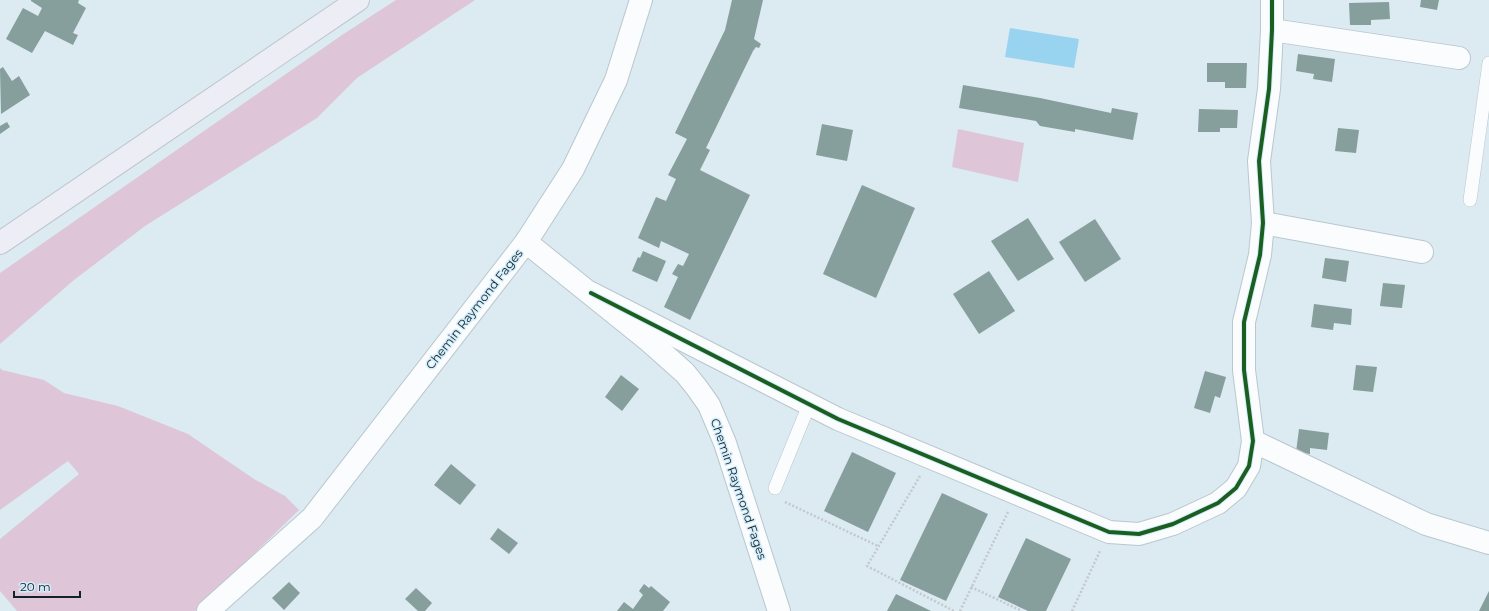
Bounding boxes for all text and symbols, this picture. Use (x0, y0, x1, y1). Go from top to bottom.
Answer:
street label: Chemin Raymond Fages (422, 246, 526, 372)
street label: Chemin Raymond Fages (708, 416, 770, 562)
scale bar (14, 573, 80, 599)
text: 20 m (20, 579, 51, 594)

